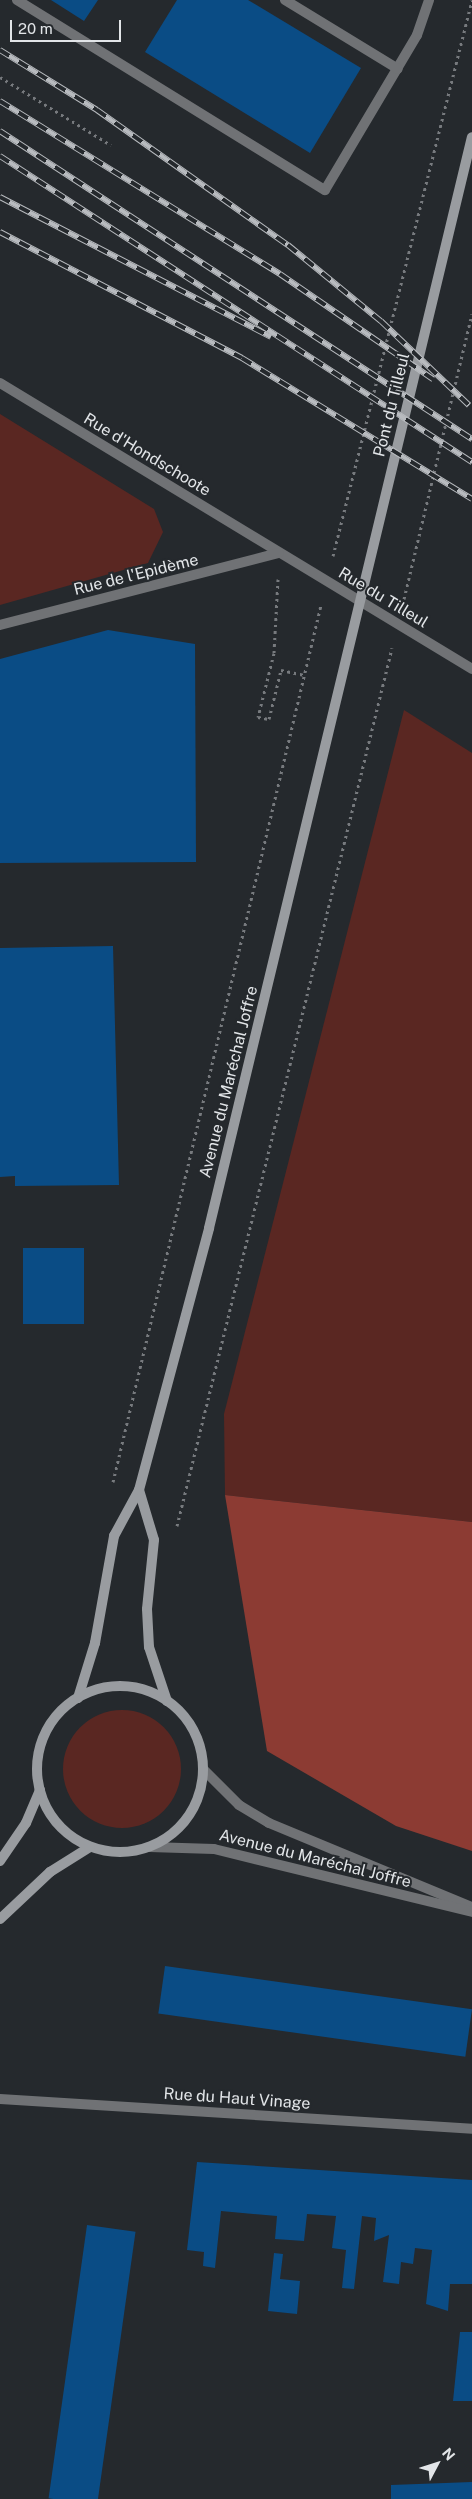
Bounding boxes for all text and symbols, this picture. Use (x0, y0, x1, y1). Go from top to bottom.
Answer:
scale bar (12, 10, 124, 42)
text: 20 m (18, 20, 53, 37)
street label: Pont du Tilleul (370, 351, 414, 459)
street label: Rue d'Hondschoote (80, 409, 214, 501)
street label: Rue de l'Epidème (71, 550, 201, 600)
street label: Rue du Tilleul (335, 564, 431, 632)
street label: Avenue du Maréchal Joffre (196, 984, 262, 1180)
street label: Avenue du Maréchal Joffre (217, 1826, 413, 1892)
street label: Rue du Haut Vinage (163, 2084, 311, 2114)
north arrow (412, 2439, 462, 2489)
text: N (439, 2445, 458, 2464)

